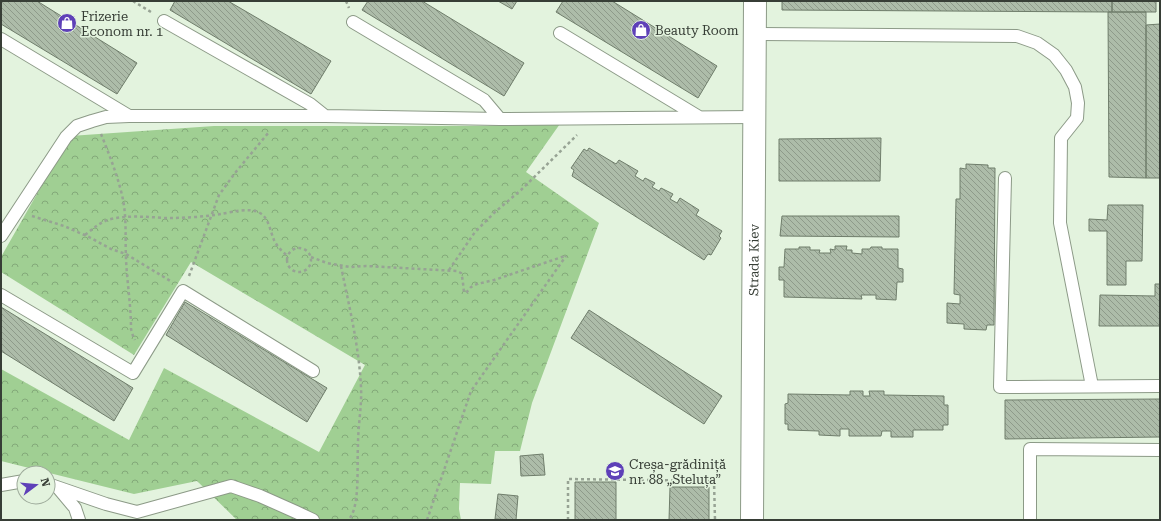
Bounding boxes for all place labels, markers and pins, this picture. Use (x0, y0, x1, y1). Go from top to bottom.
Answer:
place label: Frizerie Econom nr. 1 (81, 9, 163, 39)
shop icon: Frizerie Econom nr. 1 (56, 12, 78, 34)
shop icon: Beauty Room (630, 19, 652, 41)
place label: Beauty Room (655, 23, 739, 38)
place label: Creșa-grădiniță nr. 88 „Steluța” (629, 457, 726, 488)
school or university icon: Creșa-grădiniță nr. 88 „Steluța” (604, 460, 626, 482)

